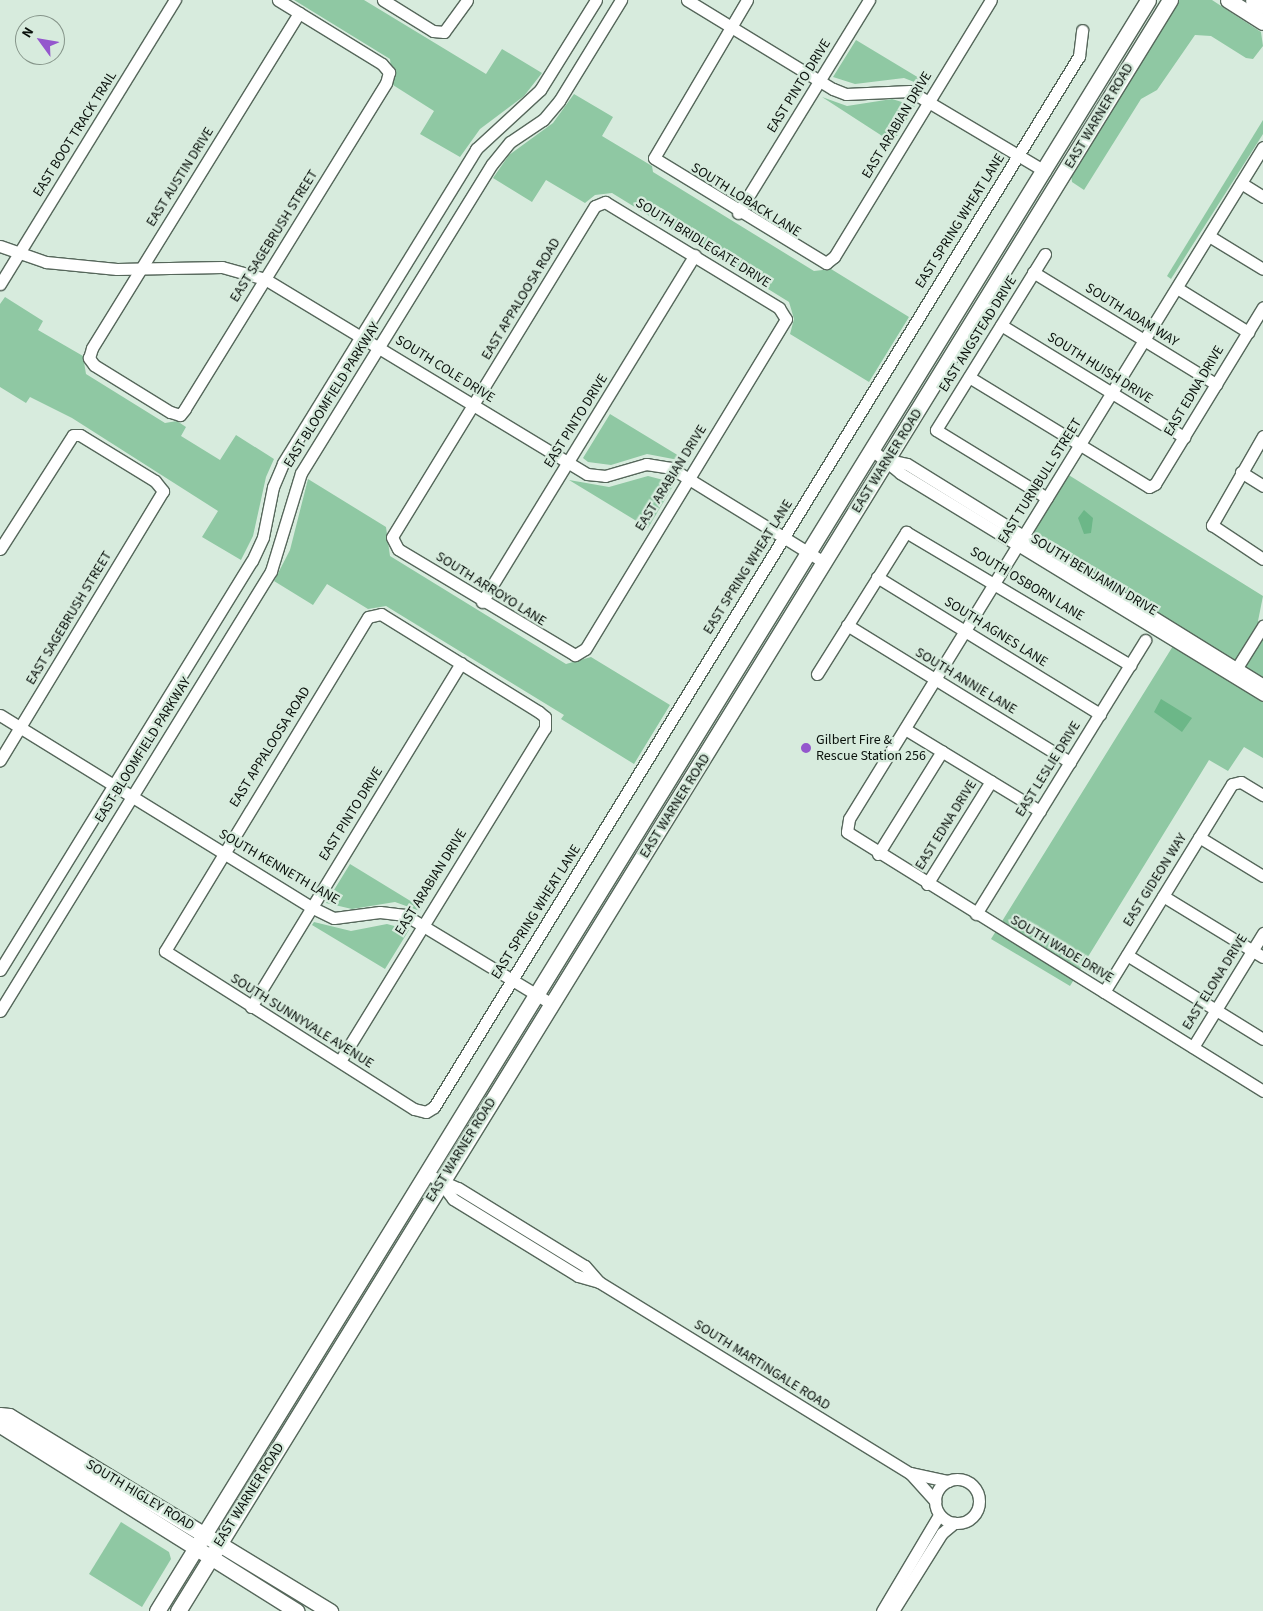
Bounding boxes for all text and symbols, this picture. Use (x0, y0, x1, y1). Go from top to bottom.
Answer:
north arrow (15, 15, 65, 65)
text: N (17, 23, 39, 42)
street label: EAST PINTO DRIVE (763, 36, 835, 136)
street label: EAST WARNER ROAD (1061, 60, 1137, 172)
street label: EAST BOOT TRACK TRAIL (30, 68, 120, 200)
street label: EAST ARABIAN DRIVE (858, 68, 936, 182)
street label: EAST AUSTIN DRIVE (143, 124, 217, 230)
street label: EAST SPRING WHEAT LANE (912, 151, 1008, 291)
street label: SOUTH LOBACK LANE (688, 159, 804, 241)
street label: EAST SAGEBRUSH STREET (226, 167, 322, 305)
street label: SOUTH BRIDLEGATE DRIVE (632, 195, 774, 291)
street label: EAST APPALOOSA ROAD (478, 235, 564, 363)
street label: EAST ANGSTEAD DRIVE (935, 273, 1021, 395)
street label: SOUTH ADAM WAY (1082, 280, 1182, 350)
street label: EAST BLOOMFIELD PARKWAY (280, 319, 384, 471)
street label: SOUTH HUISH DRIVE (1044, 329, 1156, 407)
street label: SOUTH COLE DRIVE (392, 332, 498, 406)
street label: EAST EDNA DRIVE (1160, 343, 1228, 439)
street label: EAST PINTO DRIVE (540, 371, 612, 471)
street label: EAST WARNER ROAD (848, 406, 926, 516)
street label: EAST TURNBULL STREET (995, 415, 1085, 547)
street label: EAST ARABIAN DRIVE (632, 422, 710, 534)
street label: EAST SPRING WHEAT LANE (700, 497, 796, 637)
street label: SOUTH BENJAMIN DRIVE (1028, 531, 1160, 619)
street label: SOUTH OSBORN LANE (967, 543, 1087, 625)
street label: EAST SAGEBRUSH STREET (22, 548, 116, 688)
street label: SOUTH ARROYO LANE (433, 548, 549, 630)
street label: SOUTH AGNES LANE (941, 593, 1051, 671)
street label: SOUTH ANNIE LANE (912, 644, 1020, 718)
street label: EAST BLOOMFIELD PARKWAY (91, 674, 195, 826)
street label: EAST APPALOOSA ROAD (226, 684, 314, 810)
street label: EAST LESLIE DRIVE (1012, 718, 1084, 820)
place label: Gilbert Fire & Rescue Station 256 (816, 732, 926, 764)
marker: Gilbert Fire & Rescue Station 256 (800, 742, 812, 754)
street label: EAST WARNER ROAD (636, 751, 714, 861)
street label: EAST PINTO DRIVE (315, 764, 387, 864)
street label: EAST EDNA DRIVE (912, 777, 980, 873)
street label: SOUTH KENNETH LANE (216, 826, 342, 908)
street label: EAST ARABIAN DRIVE (392, 826, 470, 938)
street label: EAST GIDEON WAY (1120, 830, 1190, 930)
street label: EAST SPRING WHEAT LANE (488, 842, 584, 982)
street label: SOUTH WADE DRIVE (1007, 912, 1117, 986)
street label: EAST ELONA DRIVE (1179, 931, 1251, 1033)
street label: SOUTH SUNNYVALE AVENUE (227, 970, 377, 1072)
street label: EAST WARNER ROAD (422, 1095, 500, 1205)
street label: SOUTH MARTINGALE ROAD (691, 1316, 833, 1414)
street label: EAST WARNER ROAD (210, 1440, 288, 1550)
street label: SOUTH HIGLEY ROAD (83, 1456, 197, 1534)

